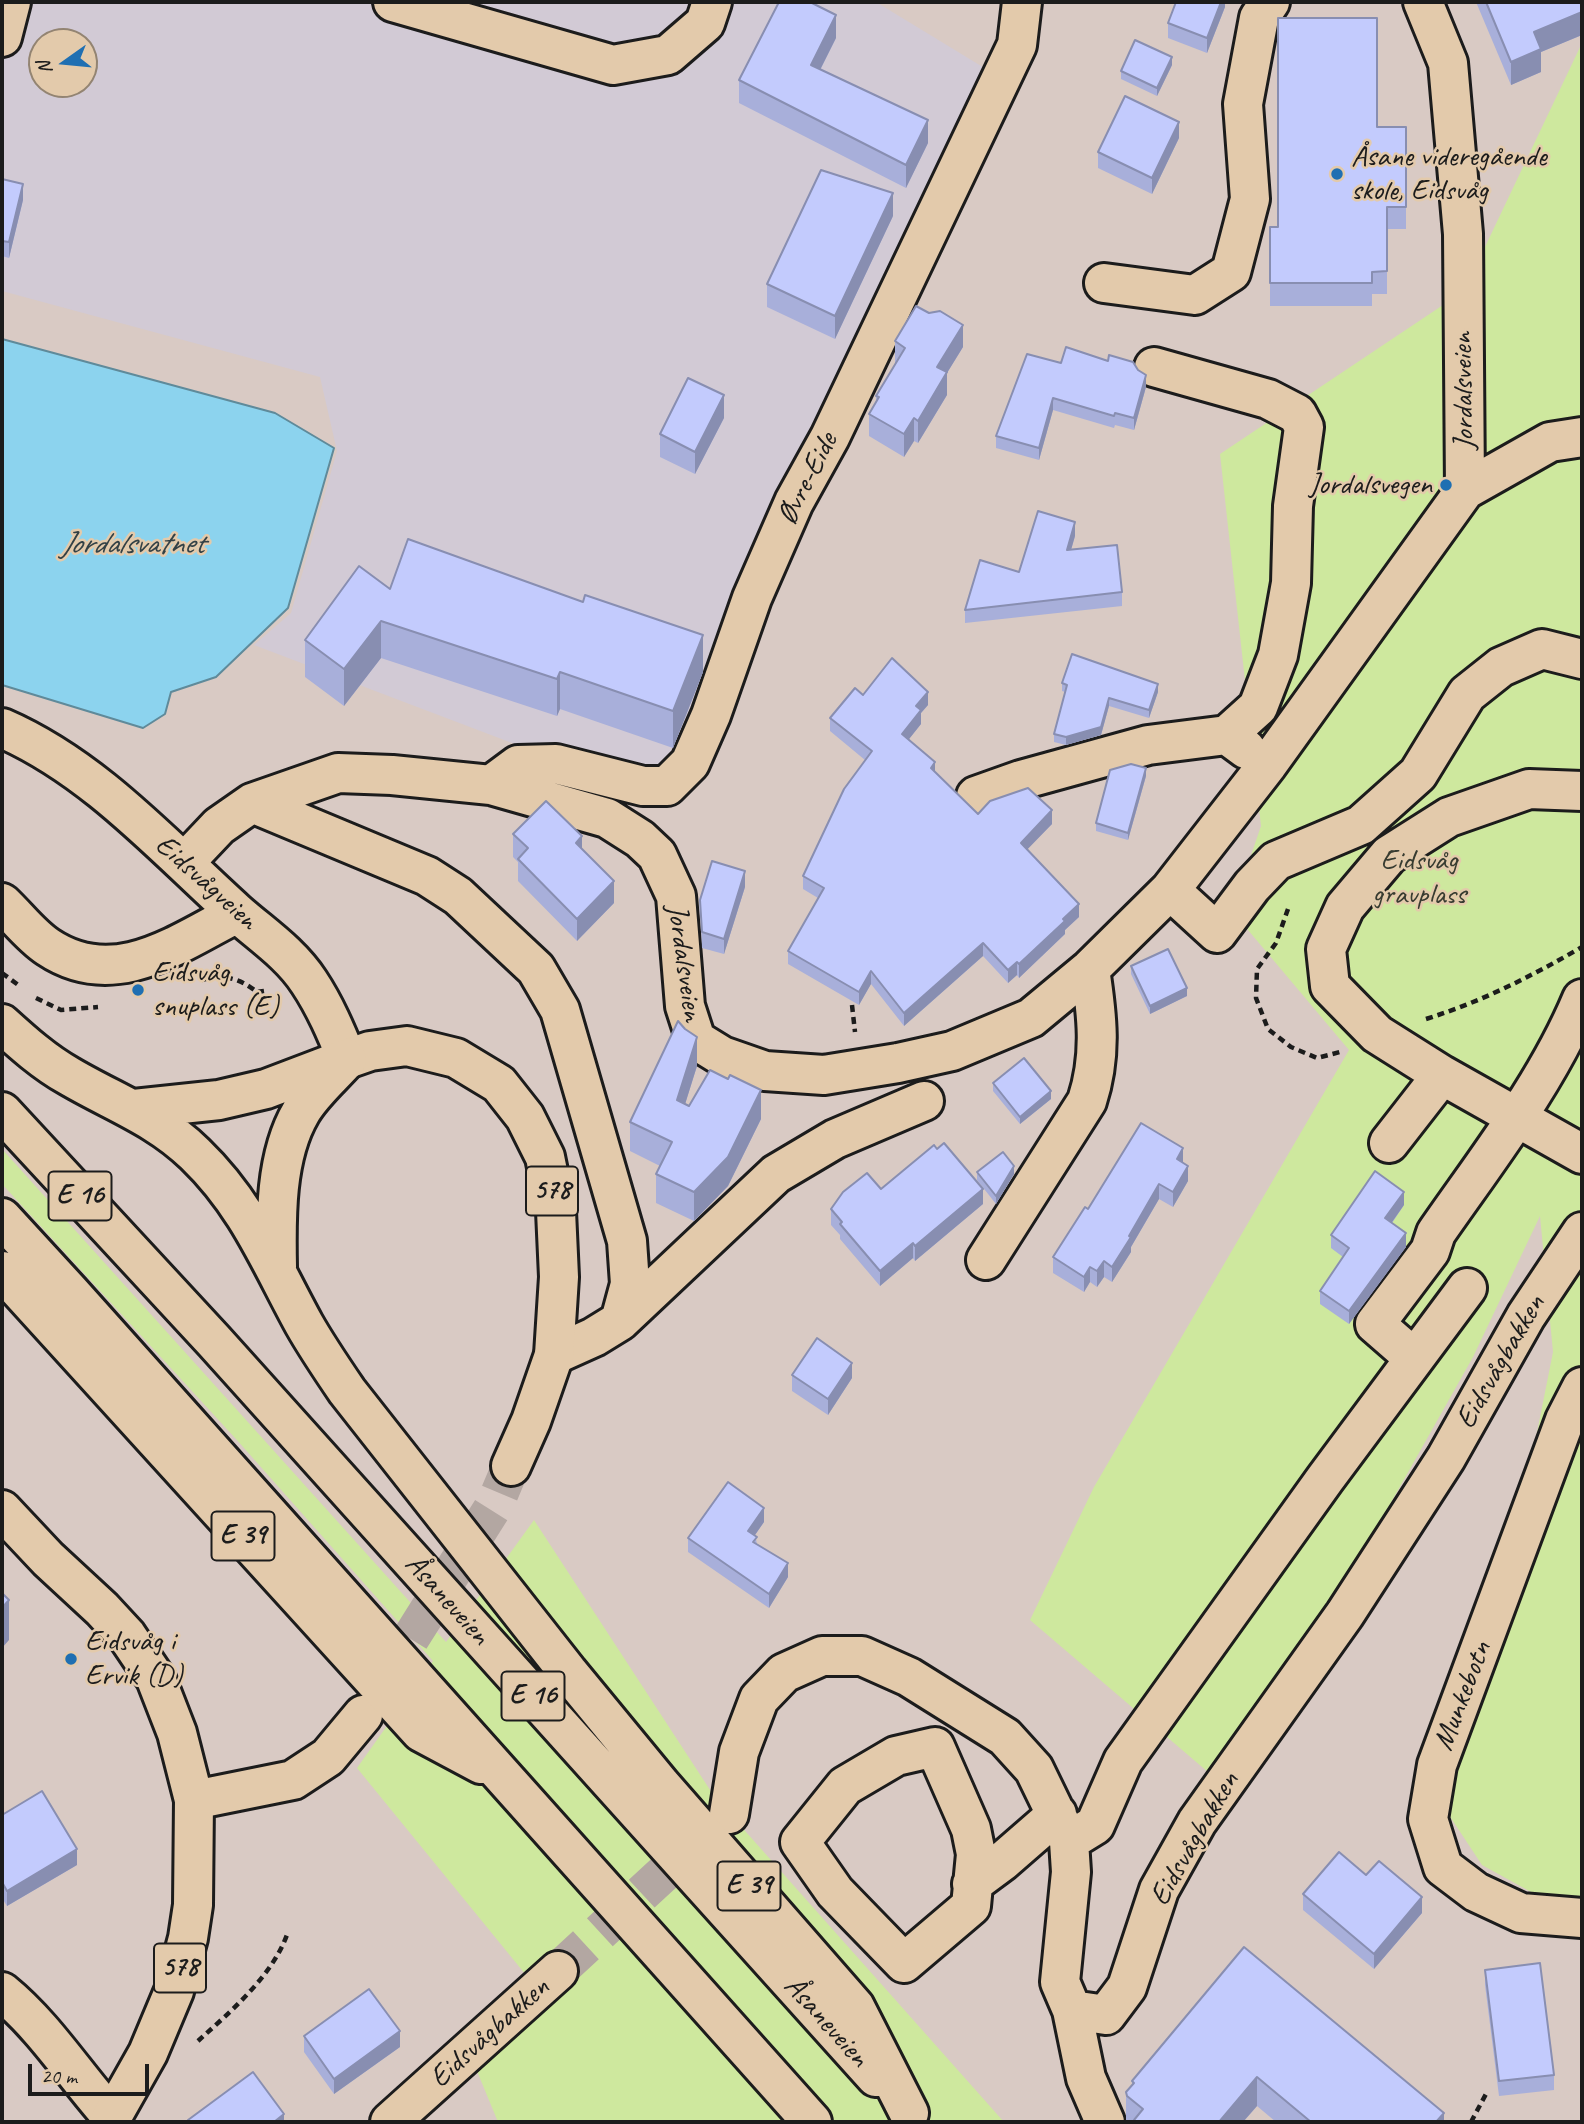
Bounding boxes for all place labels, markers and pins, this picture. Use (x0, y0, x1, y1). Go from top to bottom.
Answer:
place label: Åsane videregående skole, Eidsvåg (1351, 139, 1546, 210)
marker: Åsane videregående skole, Eidsvåg (1329, 166, 1345, 182)
place label: Jordalsvegen (1309, 467, 1432, 503)
marker: Jordalsvegen (1438, 477, 1454, 493)
place label: Eidsvåg snuplass (E) (152, 955, 279, 1026)
marker: Eidsvåg snuplass (E) (130, 982, 146, 998)
place label: Eidsvåg i Ervik (D) (85, 1624, 183, 1694)
marker: Eidsvåg i Ervik (D) (63, 1651, 79, 1667)

